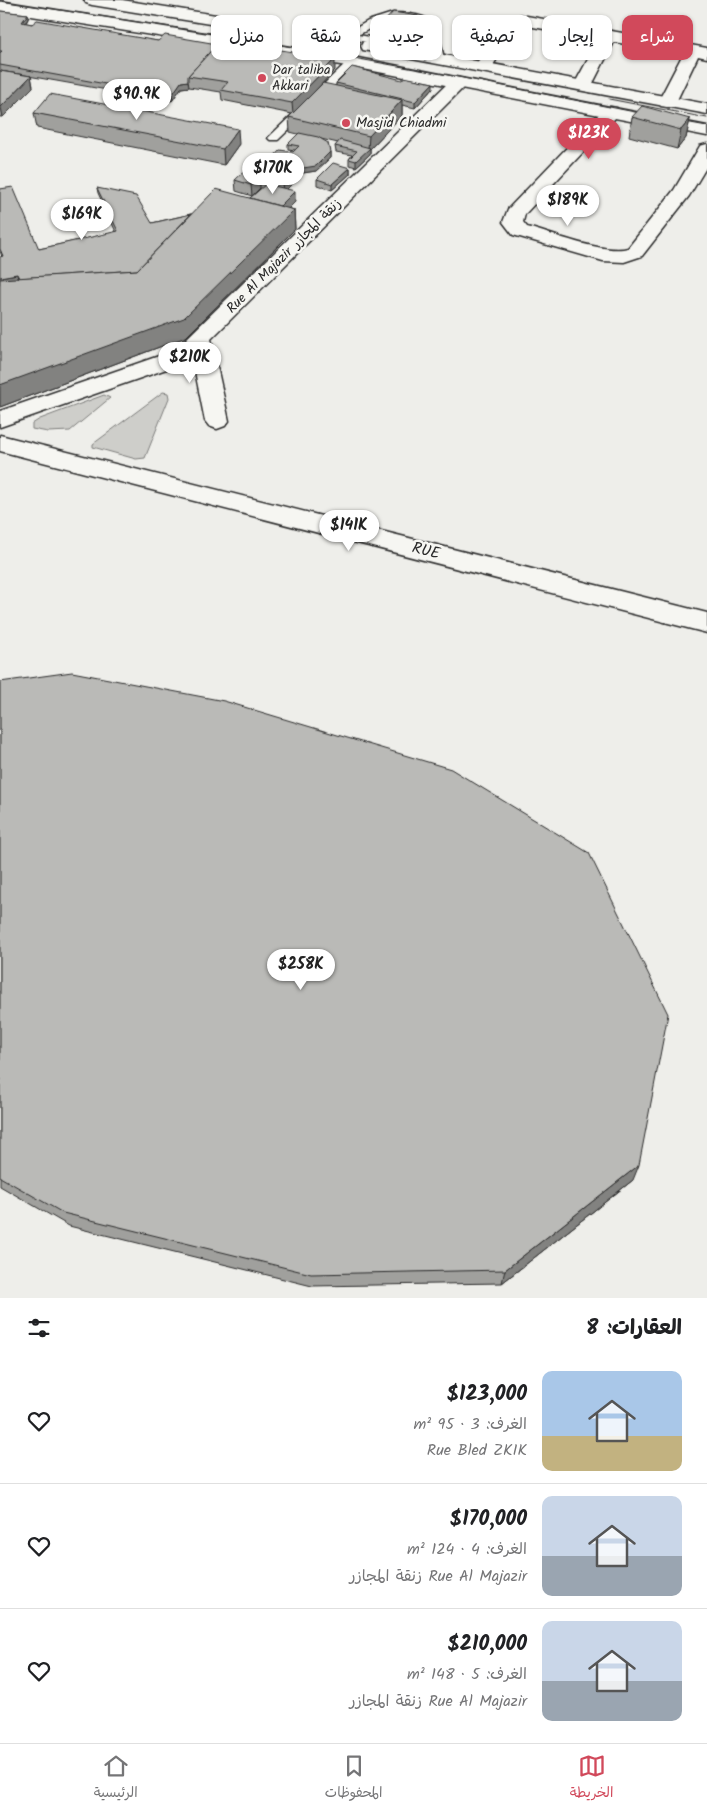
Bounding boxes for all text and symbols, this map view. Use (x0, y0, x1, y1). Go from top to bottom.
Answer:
chip: منزل (211, 15, 282, 60)
chip: شقة (292, 15, 360, 60)
chip: جديد (370, 15, 442, 60)
chip: تصفية (452, 15, 532, 60)
chip: إيجار (542, 15, 612, 60)
chip: شراء (622, 15, 693, 60)
place label: Dar taliba Akkari (272, 59, 331, 97)
marker: Dar taliba Akkari (256, 72, 268, 84)
pin: $90.9K (96, 78, 178, 121)
text: $90.9K (113, 82, 161, 107)
place label: Masjid Chiadmi (356, 112, 447, 134)
marker: Masjid Chiadmi (340, 117, 352, 129)
pin: $123K (554, 118, 624, 160)
text: $123K (568, 121, 610, 146)
pin: $170K (238, 152, 308, 195)
text: $170K (253, 156, 293, 181)
pin: $189K (533, 184, 603, 227)
text: $189K (547, 188, 589, 213)
street label: Rue Al Majazir زنقة المجازر (221, 193, 347, 319)
pin: $169K (47, 198, 117, 241)
text: $169K (62, 202, 102, 227)
pin: $210K (155, 342, 225, 384)
text: $210K (169, 345, 211, 370)
pin: $141K (314, 510, 384, 552)
text: $141K (330, 513, 368, 538)
street label: RUE (409, 535, 443, 567)
pin: $258K (266, 948, 336, 991)
text: $258K (278, 952, 324, 977)
text: العقارات: 8 (586, 1312, 682, 1345)
icon: filters (25, 1314, 53, 1342)
text: $123,000 (447, 1378, 527, 1411)
icon: home (582, 1391, 642, 1451)
icon: heart (25, 1407, 53, 1435)
text: الغرف: 3 · 95 m² (413, 1412, 527, 1437)
text: Rue Bled ZKIK (427, 1438, 527, 1463)
text: $170,000 (450, 1503, 527, 1536)
icon: home (582, 1516, 642, 1576)
icon: heart (25, 1532, 53, 1560)
text: الغرف: 4 · 124 m² (407, 1537, 527, 1562)
text: Rue Al Majazir زنقة المجازر (350, 1564, 527, 1589)
text: $210,000 (447, 1628, 527, 1661)
icon: home (582, 1641, 642, 1701)
icon: heart (25, 1657, 53, 1685)
text: الغرف: 5 · 148 m² (407, 1662, 527, 1687)
text: Rue Al Majazir زنقة المجازر (350, 1689, 527, 1714)
tab: الرئيسية (94, 1752, 138, 1805)
tab: المحفوظات (325, 1752, 382, 1805)
tab: الخريطة (570, 1752, 613, 1805)

